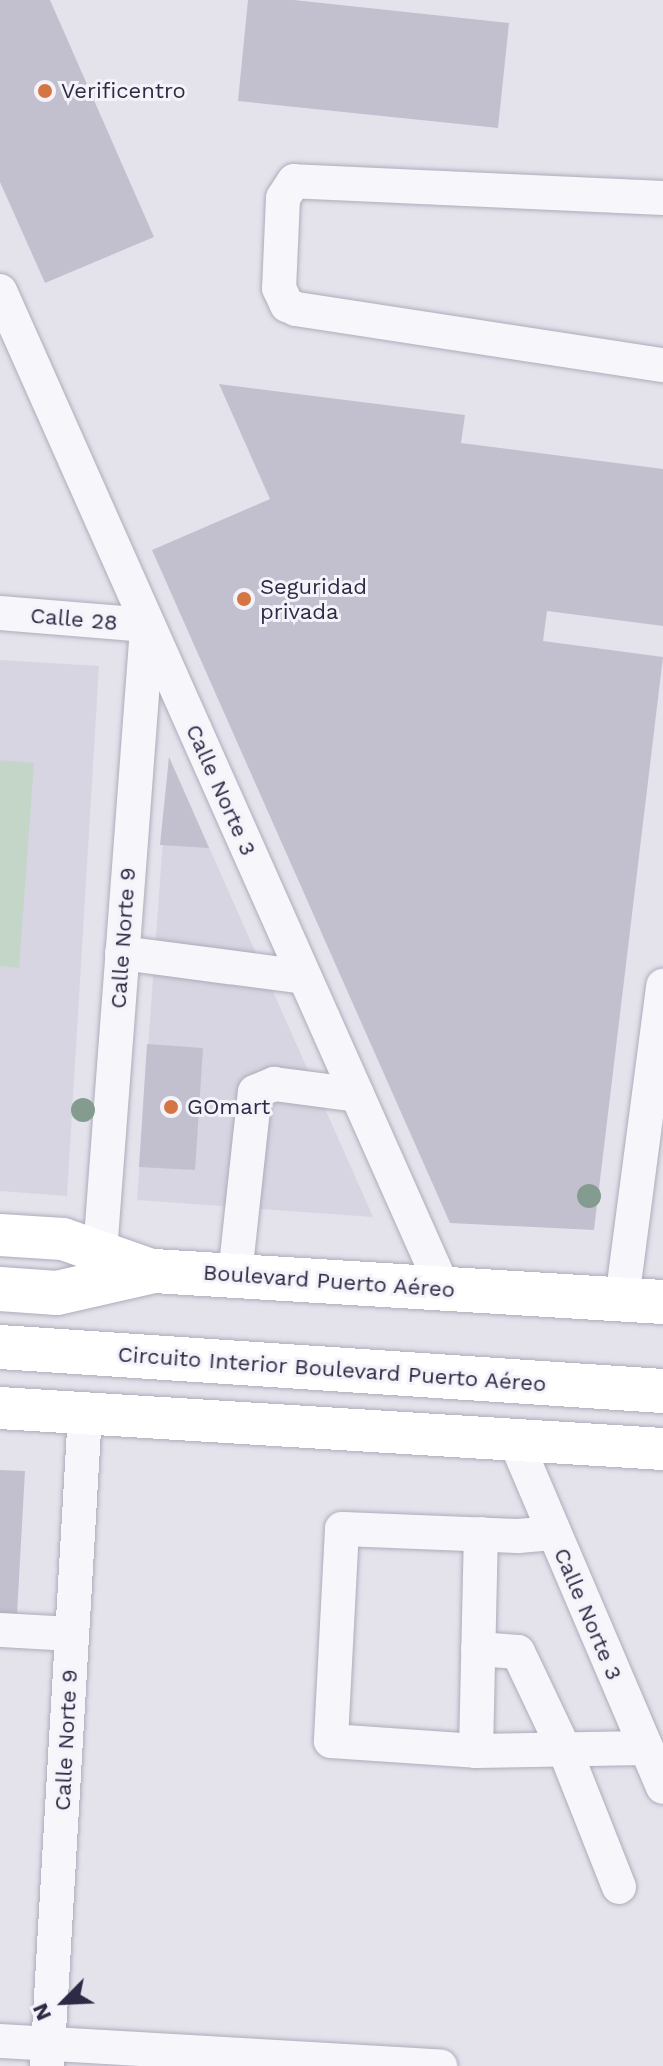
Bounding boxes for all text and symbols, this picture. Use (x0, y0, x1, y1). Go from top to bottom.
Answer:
place label: Verificentro (61, 78, 186, 104)
marker: Verificentro (36, 82, 54, 100)
place label: Seguridad privada (260, 573, 367, 624)
marker: Seguridad privada (235, 590, 253, 608)
street label: Calle 28 (29, 602, 119, 636)
street label: Calle Norte 3 (180, 720, 262, 860)
street label: Calle Norte 9 (105, 866, 141, 1010)
place label: GOmart (187, 1094, 270, 1120)
marker: GOmart (162, 1098, 180, 1116)
street label: Boulevard Puerto Aéreo (202, 1259, 456, 1303)
street label: Circuito Interior Boulevard Puerto Aéreo (116, 1341, 548, 1397)
street label: Calle Norte 3 (548, 1544, 628, 1684)
street label: Calle Norte 9 (49, 1669, 83, 1811)
north arrow (24, 1962, 104, 2042)
text: N (27, 1999, 56, 2025)

